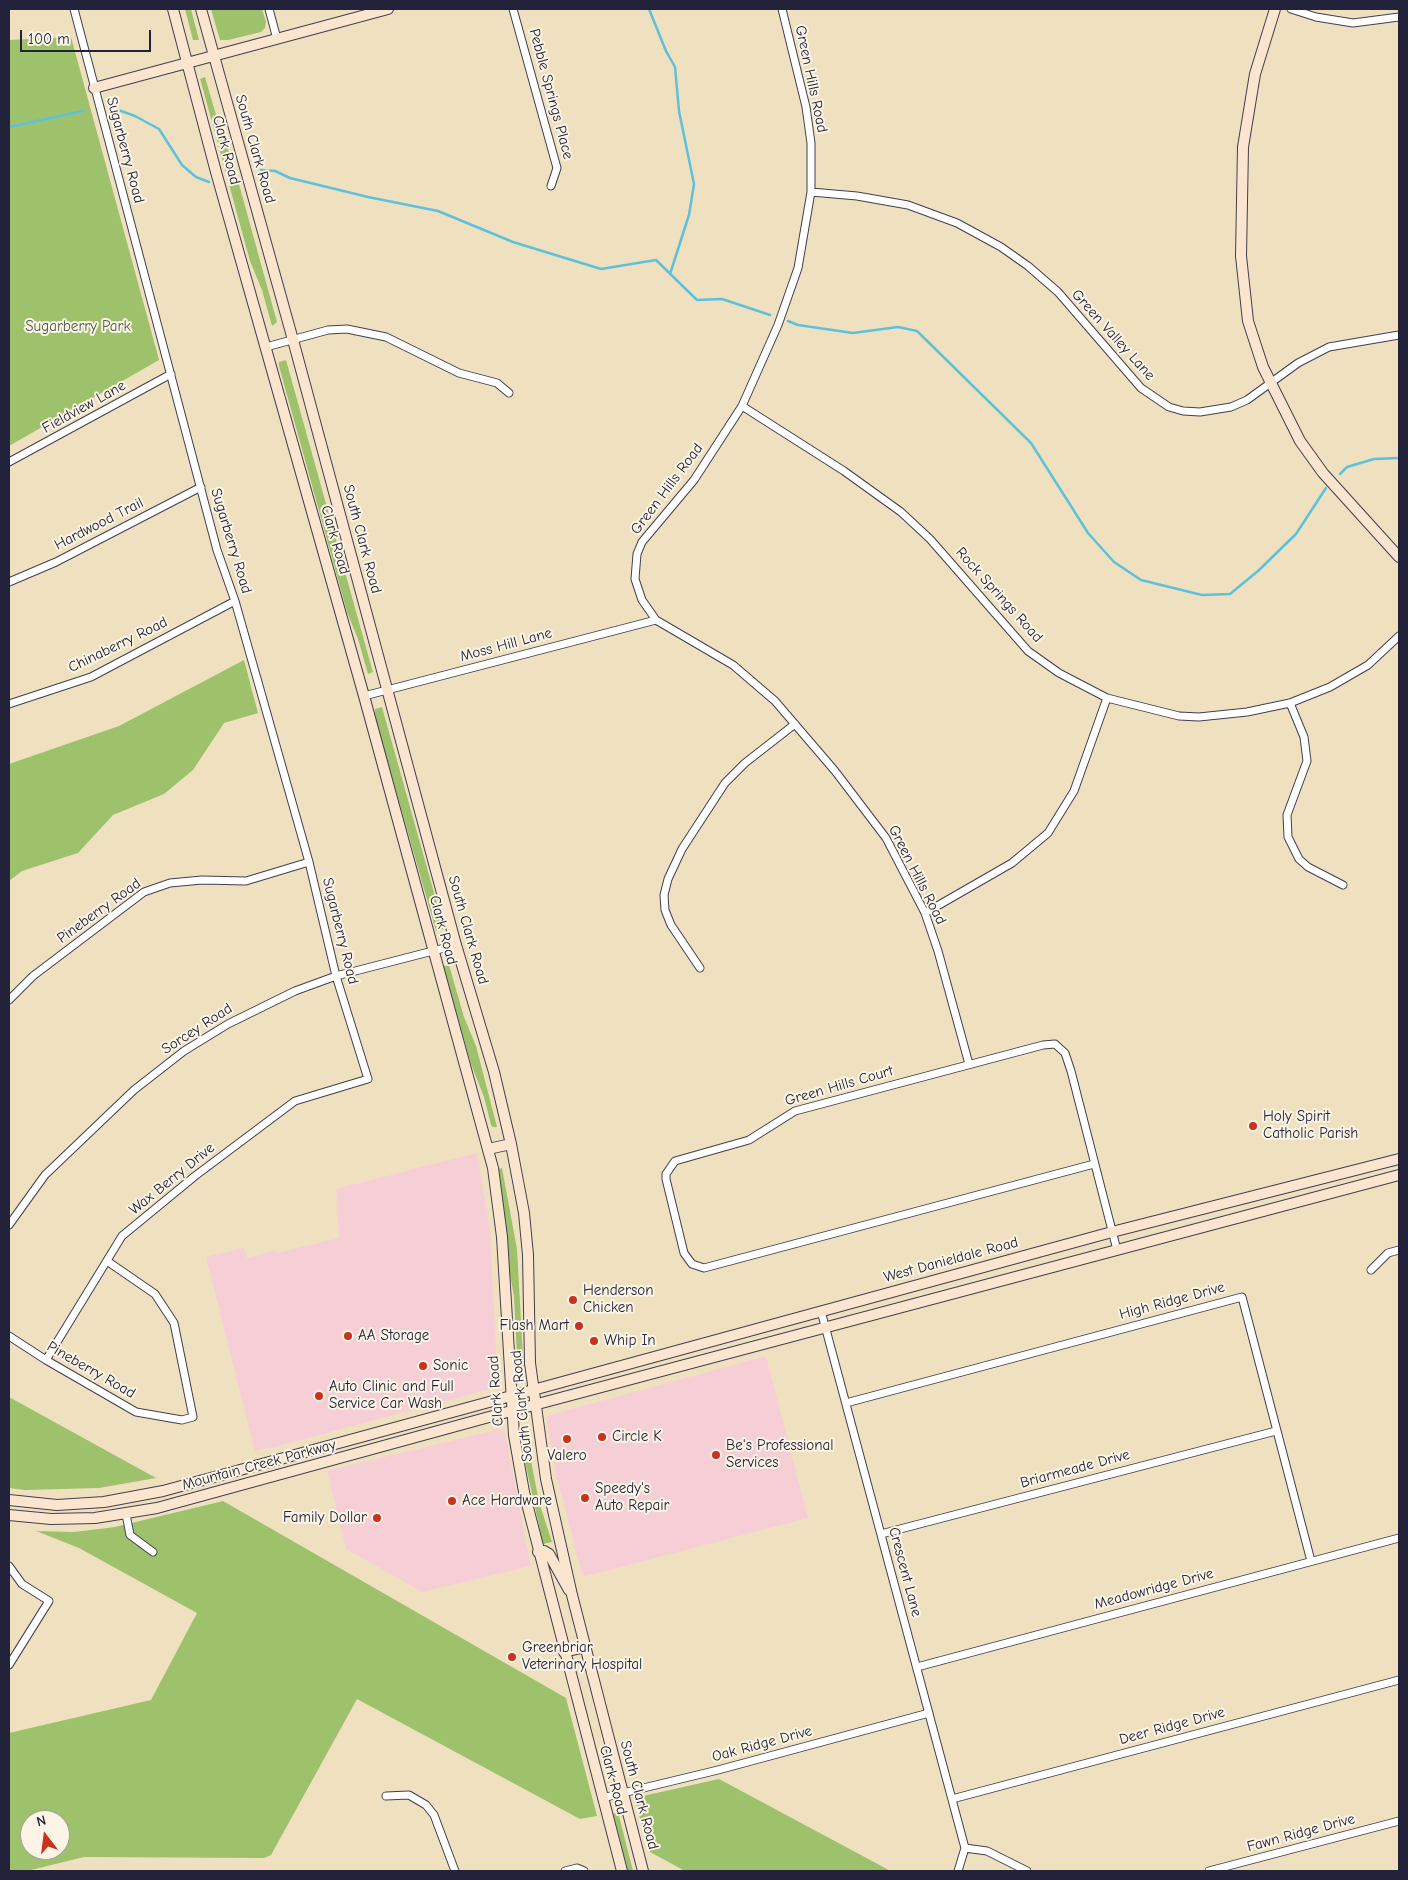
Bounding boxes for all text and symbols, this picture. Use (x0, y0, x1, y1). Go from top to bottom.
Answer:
scale bar (22, 20, 154, 52)
street label: Green Hills Road (791, 24, 831, 134)
street label: Pebble Springs Place (525, 27, 577, 161)
text: 100 m (28, 30, 70, 48)
street label: South Clark Road (231, 93, 279, 205)
street label: Sugarberry Road (102, 95, 148, 205)
street label: Clark Road (208, 113, 244, 187)
street label: Green Valley Lane (1067, 286, 1159, 384)
park label: Sugarberry Park (25, 318, 131, 336)
street label: Fieldview Lane (39, 377, 129, 437)
street label: Green Hills Road (627, 440, 707, 538)
street label: South Clark Road (339, 483, 385, 595)
street label: Sugarberry Road (206, 486, 256, 596)
street label: Hardwood Trail (51, 494, 147, 554)
street label: Clark Road (317, 503, 353, 577)
street label: Rock Springs Road (952, 544, 1046, 646)
street label: Chinaberry Road (65, 613, 171, 677)
street label: Moss Hill Lane (458, 624, 554, 666)
street label: Green Hills Road (884, 822, 950, 928)
street label: South Clark Road (444, 874, 492, 986)
street label: Pineberry Road (54, 875, 144, 947)
street label: Sugarberry Road (318, 876, 362, 986)
street label: Clark Road (425, 893, 461, 967)
street label: Sorcey Road (158, 1000, 236, 1058)
street label: Green Hills Court (783, 1062, 895, 1110)
place label: Holy Spirit Catholic Parish (1263, 1108, 1358, 1143)
marker: Holy Spirit Catholic Parish (1247, 1120, 1259, 1132)
street label: Wax Berry Drive (126, 1139, 218, 1219)
street label: West Danieldale Road (882, 1233, 1020, 1287)
street label: High Ridge Drive (1117, 1278, 1227, 1324)
place label: Henderson Chicken (583, 1282, 653, 1317)
marker: Henderson Chicken (567, 1294, 579, 1306)
place label: Flash Mart (499, 1317, 569, 1335)
marker: Flash Mart (573, 1320, 585, 1332)
place label: AA Storage (358, 1327, 429, 1345)
marker: AA Storage (342, 1330, 354, 1342)
place label: Whip In (604, 1332, 656, 1350)
marker: Whip In (588, 1335, 600, 1347)
street label: Pineberry Road (44, 1337, 138, 1403)
street label: South Clark Road (507, 1349, 537, 1463)
street label: Clark Road (485, 1355, 507, 1427)
place label: Sonic (433, 1357, 468, 1375)
marker: Sonic (417, 1360, 429, 1372)
place label: Auto Clinic and Full Service Car Wash (329, 1378, 454, 1413)
marker: Auto Clinic and Full Service Car Wash (313, 1390, 325, 1402)
place label: Circle K (612, 1428, 662, 1446)
marker: Circle K (596, 1431, 608, 1443)
marker: Valero (561, 1433, 573, 1445)
street label: Mountain Creek Parkway (180, 1436, 338, 1494)
place label: Be's Professional Services (726, 1437, 834, 1472)
street label: Briarmeade Drive (1018, 1446, 1132, 1492)
place label: Valero (547, 1447, 587, 1465)
marker: Be's Professional Services (710, 1449, 722, 1461)
place label: Speedy's Auto Repair (595, 1480, 670, 1515)
place label: Ace Hardware (462, 1492, 552, 1510)
marker: Speedy's Auto Repair (579, 1492, 591, 1504)
marker: Ace Hardware (446, 1495, 458, 1507)
place label: Family Dollar (283, 1509, 367, 1527)
marker: Family Dollar (371, 1512, 383, 1524)
street label: Crescent Lane (884, 1525, 926, 1619)
street label: Meadowridge Drive (1092, 1564, 1216, 1614)
place label: Greenbriar Veterinary Hospital (522, 1639, 642, 1674)
marker: Greenbriar Veterinary Hospital (506, 1651, 518, 1663)
street label: Deer Ridge Drive (1117, 1703, 1227, 1749)
street label: Oak Ridge Drive (710, 1722, 814, 1766)
street label: South Clark Road (616, 1739, 662, 1851)
street label: Clark Road (595, 1743, 631, 1817)
north arrow (20, 1810, 70, 1860)
street label: Fawn Ridge Drive (1245, 1810, 1357, 1856)
text: N (35, 1812, 48, 1830)

